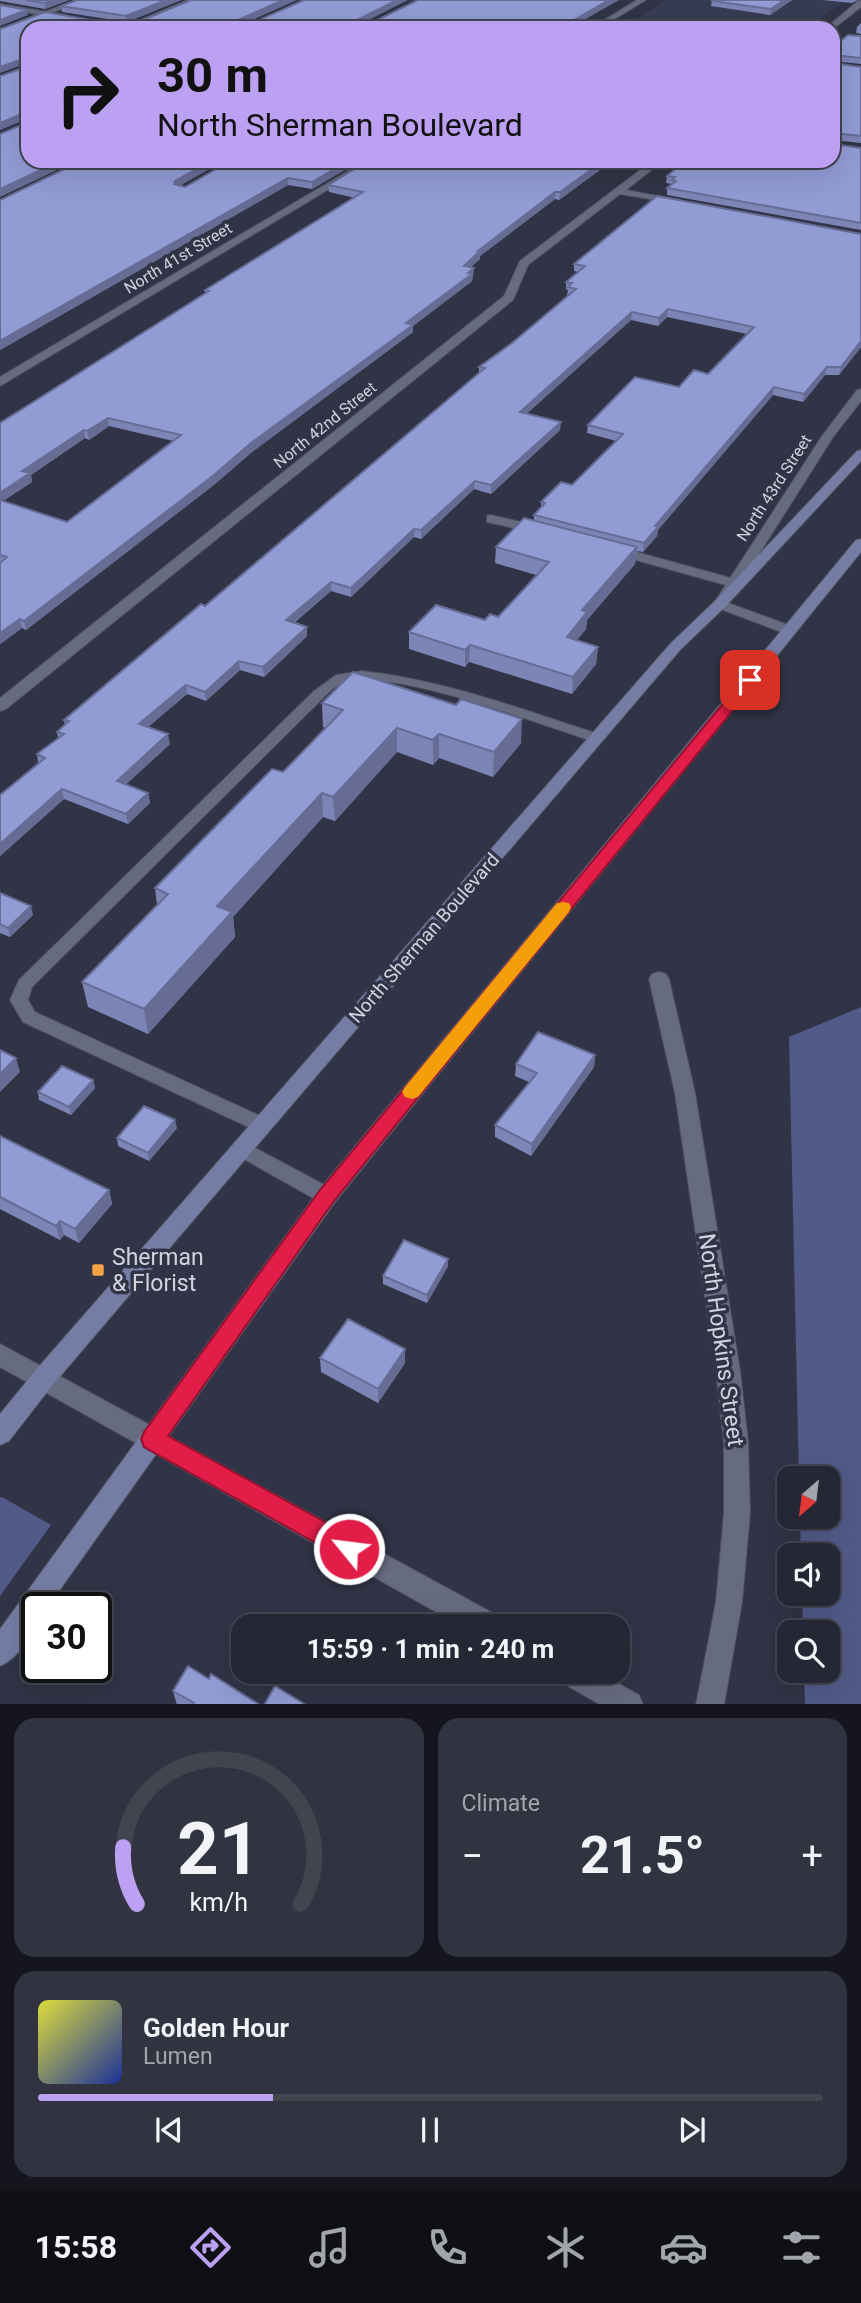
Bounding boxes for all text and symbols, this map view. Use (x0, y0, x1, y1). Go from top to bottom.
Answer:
text: 30 m (157, 47, 268, 104)
icon: right (42, 49, 133, 140)
text: North Sherman Boulevard (157, 106, 523, 144)
street label: North 41st Street (121, 218, 235, 298)
street label: North 42nd Street (270, 378, 380, 472)
street label: North 43rd Street (733, 431, 815, 545)
pin (720, 650, 780, 710)
icon: arrive (731, 661, 769, 699)
street label: North Sherman Boulevard (344, 848, 504, 1028)
street label: North Hopkins Street (693, 1232, 749, 1448)
place label: Sherman & Florist (112, 1244, 204, 1297)
marker: Sherman & Florist (90, 1262, 106, 1278)
north arrow (777, 1466, 840, 1530)
map controls (777, 1466, 840, 1683)
position arrow (312, 1512, 386, 1586)
button: sound (777, 1543, 840, 1606)
speed limit sign: 30 (21, 1592, 112, 1683)
button: search (777, 1620, 840, 1683)
text: 15:59 · 1 min · 240 m (307, 1634, 554, 1664)
text: Climate (462, 1790, 540, 1817)
text: 21 (177, 1806, 261, 1892)
text: 21.5° (580, 1825, 705, 1886)
text: − (462, 1834, 483, 1878)
text: + (801, 1834, 823, 1878)
text: km/h (189, 1887, 248, 1916)
text: Golden Hour (143, 2013, 289, 2043)
text: Lumen (143, 2043, 213, 2070)
icon: previous (150, 2111, 188, 2149)
icon: pause (411, 2111, 449, 2149)
icon: next (673, 2111, 711, 2149)
icon: directions (186, 2223, 235, 2272)
icon: music (305, 2223, 354, 2272)
icon: phone (423, 2223, 472, 2272)
icon: climate (541, 2223, 590, 2272)
icon: car (659, 2223, 708, 2272)
icon: filters (777, 2223, 826, 2272)
text: 15:58 (35, 2228, 117, 2266)

